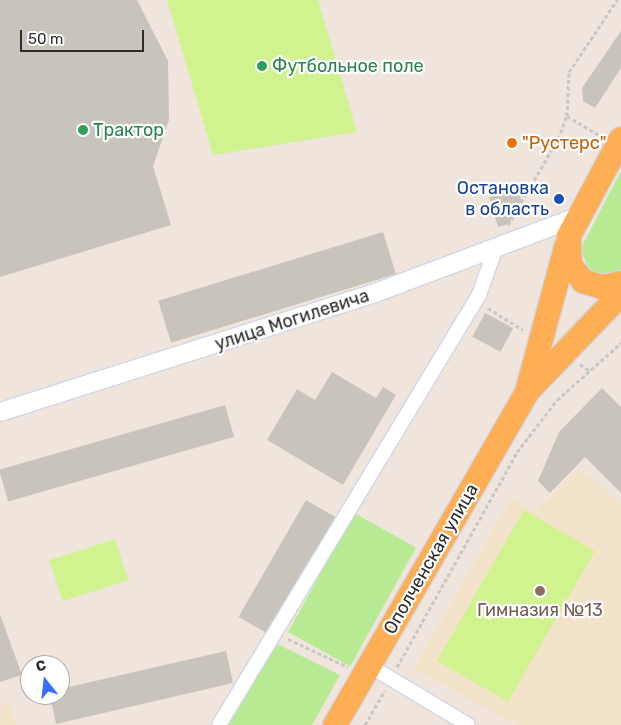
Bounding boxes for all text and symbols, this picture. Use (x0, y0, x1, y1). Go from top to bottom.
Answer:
scale bar (22, 20, 146, 52)
text: 50 m (28, 30, 63, 48)
place label: Футбольное поле (272, 55, 424, 77)
marker: Футбольное поле (256, 60, 268, 72)
place label: Трактор (93, 119, 164, 141)
marker: Трактор (77, 124, 89, 136)
place label: "Рустерс" (522, 132, 606, 154)
marker: "Рустерс" (506, 137, 518, 149)
place label: Остановка в область (457, 178, 549, 220)
marker: Остановка в область (553, 193, 565, 205)
street label: улица Могилевича (212, 285, 372, 355)
street label: Ополченская улица (379, 480, 483, 638)
marker: Гимназия №13 (534, 585, 546, 597)
place label: Гимназия №13 (477, 599, 603, 621)
north arrow (20, 655, 70, 705)
text: С (34, 657, 48, 676)

